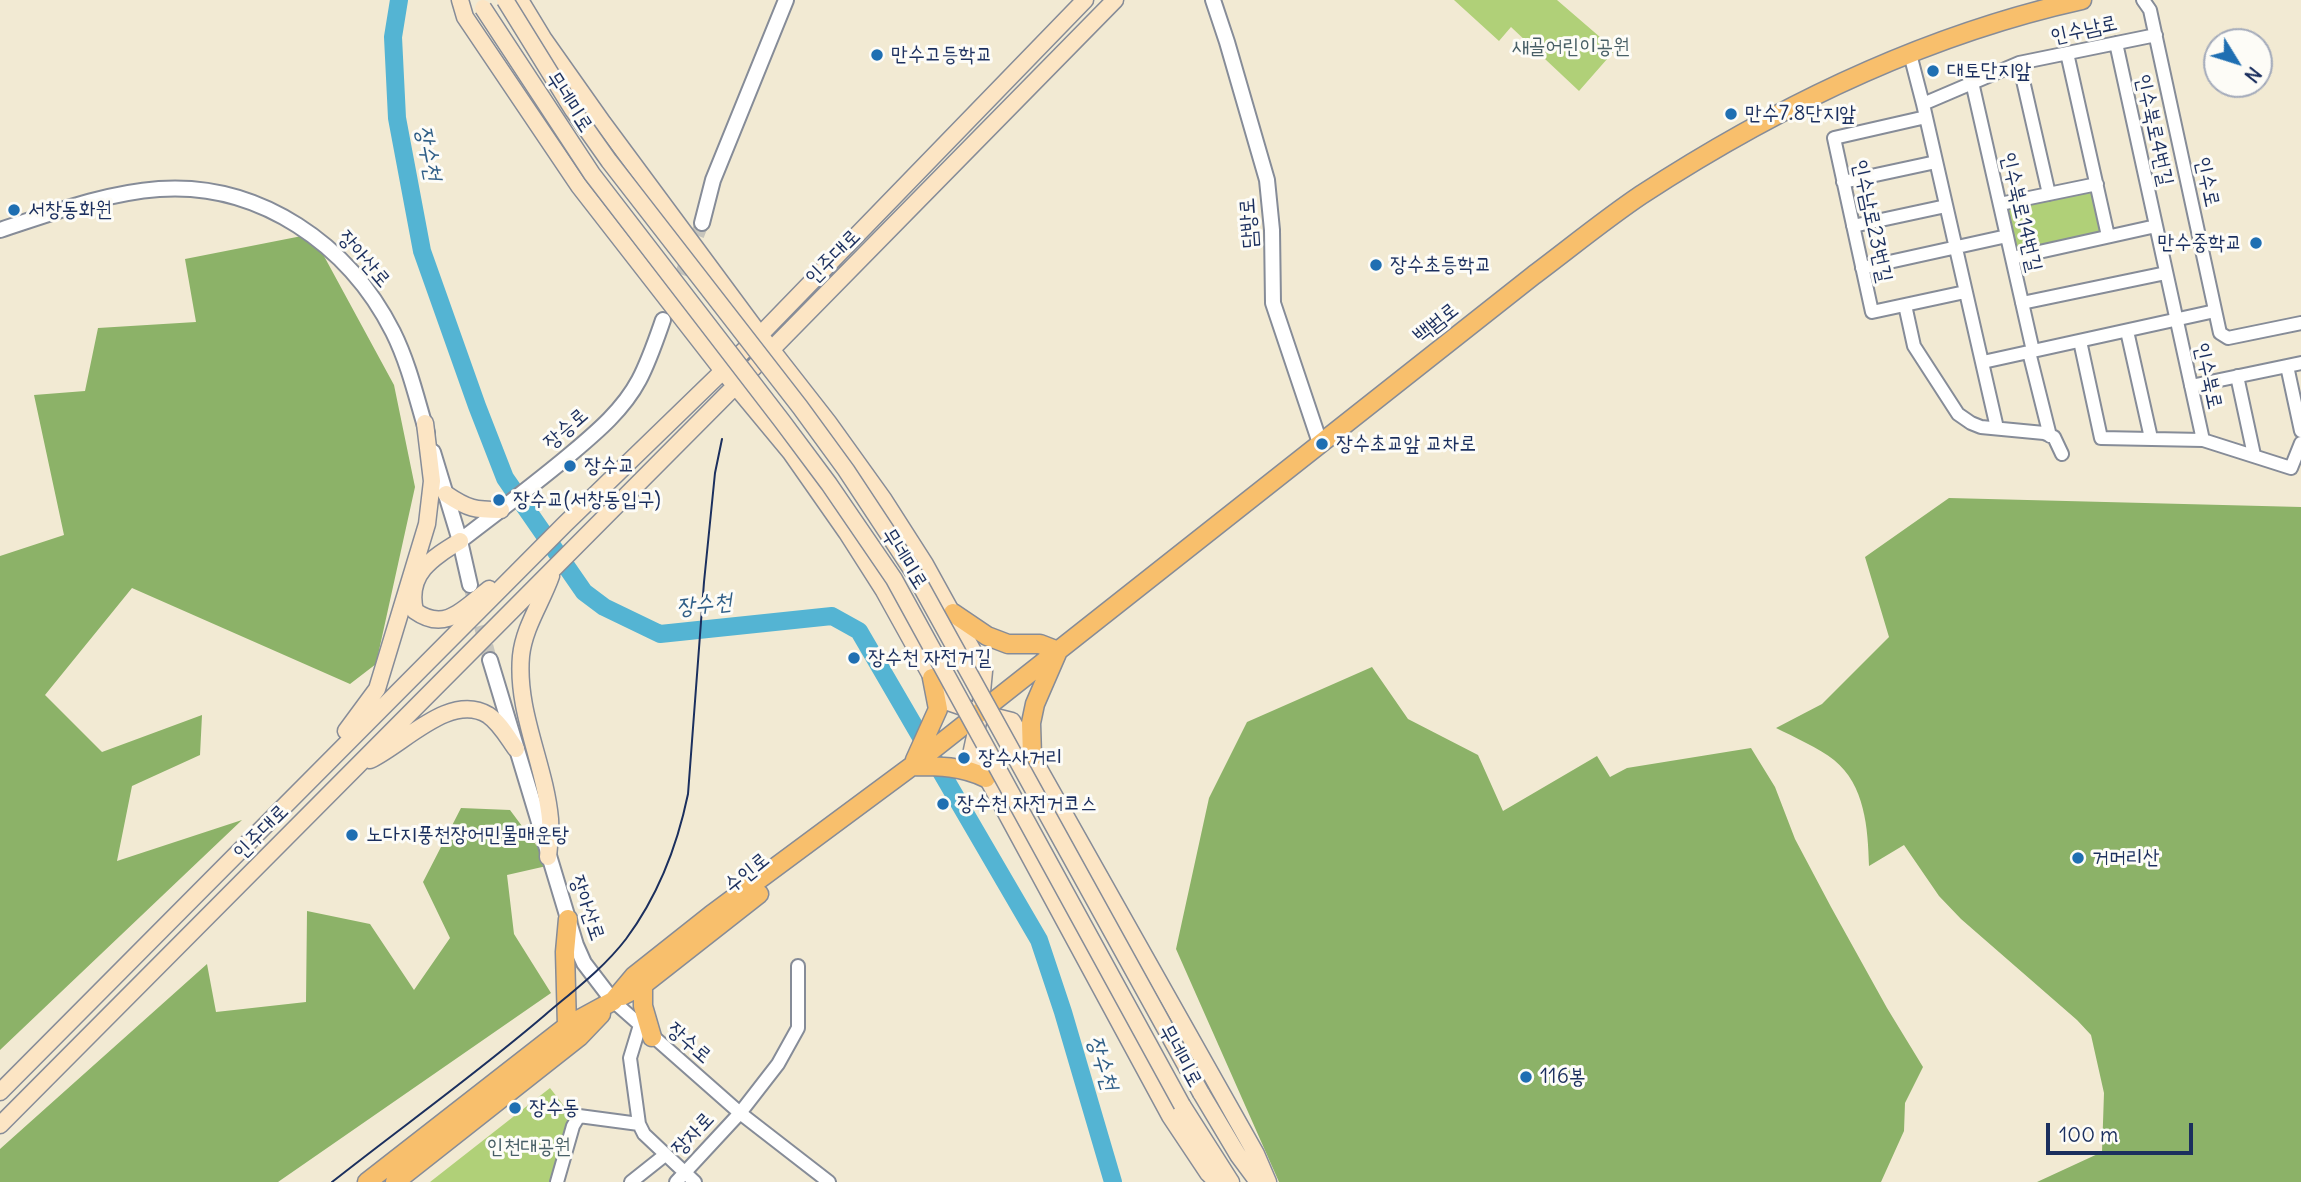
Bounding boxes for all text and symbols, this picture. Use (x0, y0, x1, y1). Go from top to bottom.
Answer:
street label: 인수남로 (2048, 11, 2120, 49)
north arrow (2203, 28, 2273, 98)
park label: 새골어린이공원 (1512, 34, 1630, 60)
place label: 만수고등학교 (891, 42, 992, 68)
marker: 만수고등학교 (869, 47, 885, 63)
place label: 대토단지앞 (1947, 58, 2031, 84)
text: N (2239, 62, 2266, 87)
marker: 대토단지앞 (1925, 63, 1941, 79)
street label: 무네미로 (540, 67, 598, 137)
street label: 인수북로4번길 (2130, 72, 2178, 188)
place label: 만수7.8단지앞 (1745, 101, 1856, 127)
marker: 만수7.8단지앞 (1723, 106, 1739, 122)
water label: 장수천 (409, 123, 447, 183)
street label: 인수북로14번길 (1995, 150, 2047, 274)
street label: 인수로 (2189, 155, 2225, 209)
street label: 인수남로23번길 (1847, 157, 1897, 285)
place label: 서창동화원 (28, 197, 112, 223)
street label: 담방로 (1235, 197, 1263, 249)
marker: 서창동화원 (6, 202, 22, 218)
street label: 인주대로 (800, 224, 866, 290)
street label: 장아산로 (332, 225, 396, 293)
place label: 만수중학교 (2158, 230, 2242, 256)
marker: 만수중학교 (2248, 235, 2264, 251)
place label: 장수초등학교 (1390, 252, 1491, 278)
marker: 장수초등학교 (1368, 257, 1384, 273)
street label: 백범로 (1408, 297, 1464, 349)
street label: 인수북로 (2189, 340, 2227, 412)
street label: 장승로 (539, 403, 593, 455)
place label: 장수초교앞 교차로 (1336, 431, 1476, 457)
marker: 장수초교앞 교차로 (1314, 436, 1330, 452)
place label: 장수교 (584, 453, 635, 479)
marker: 장수교 (562, 458, 578, 474)
place label: 장수교(서창동입구) (513, 487, 661, 513)
marker: 장수교(서창동입구) (491, 492, 507, 508)
street label: 무네미로 (875, 524, 933, 594)
water label: 장수천 (675, 588, 733, 622)
place label: 장수천 자전거길 (868, 645, 991, 671)
marker: 장수천 자전거길 (846, 650, 862, 666)
place label: 장수사거리 (978, 745, 1062, 771)
marker: 장수사거리 (956, 750, 972, 766)
place label: 장수천 자전거코스 (957, 791, 1097, 817)
marker: 장수천 자전거코스 (935, 796, 951, 812)
street label: 인주대로 (228, 799, 294, 865)
place label: 노다지풍천장어민물매운탕 (366, 822, 569, 848)
marker: 노다지풍천장어민물매운탕 (344, 827, 360, 843)
place label: 거머리산 (2092, 845, 2160, 871)
street label: 수인로 (719, 847, 775, 899)
marker: 거머리산 (2070, 850, 2086, 866)
street label: 장아산로 (564, 872, 610, 944)
street label: 장수로 (662, 1017, 716, 1069)
street label: 무네미로 (1153, 1020, 1207, 1092)
water label: 장수천 (1081, 1032, 1123, 1094)
place label: 116봉 (1540, 1064, 1586, 1090)
marker: 116봉 (1518, 1069, 1534, 1085)
place label: 장수동 (529, 1095, 580, 1121)
marker: 장수동 (507, 1100, 523, 1116)
street label: 장자로 (666, 1107, 720, 1161)
scale bar (2049, 1108, 2196, 1152)
text: 100 m (2059, 1121, 2118, 1148)
park label: 인천대공원 (487, 1134, 571, 1160)

